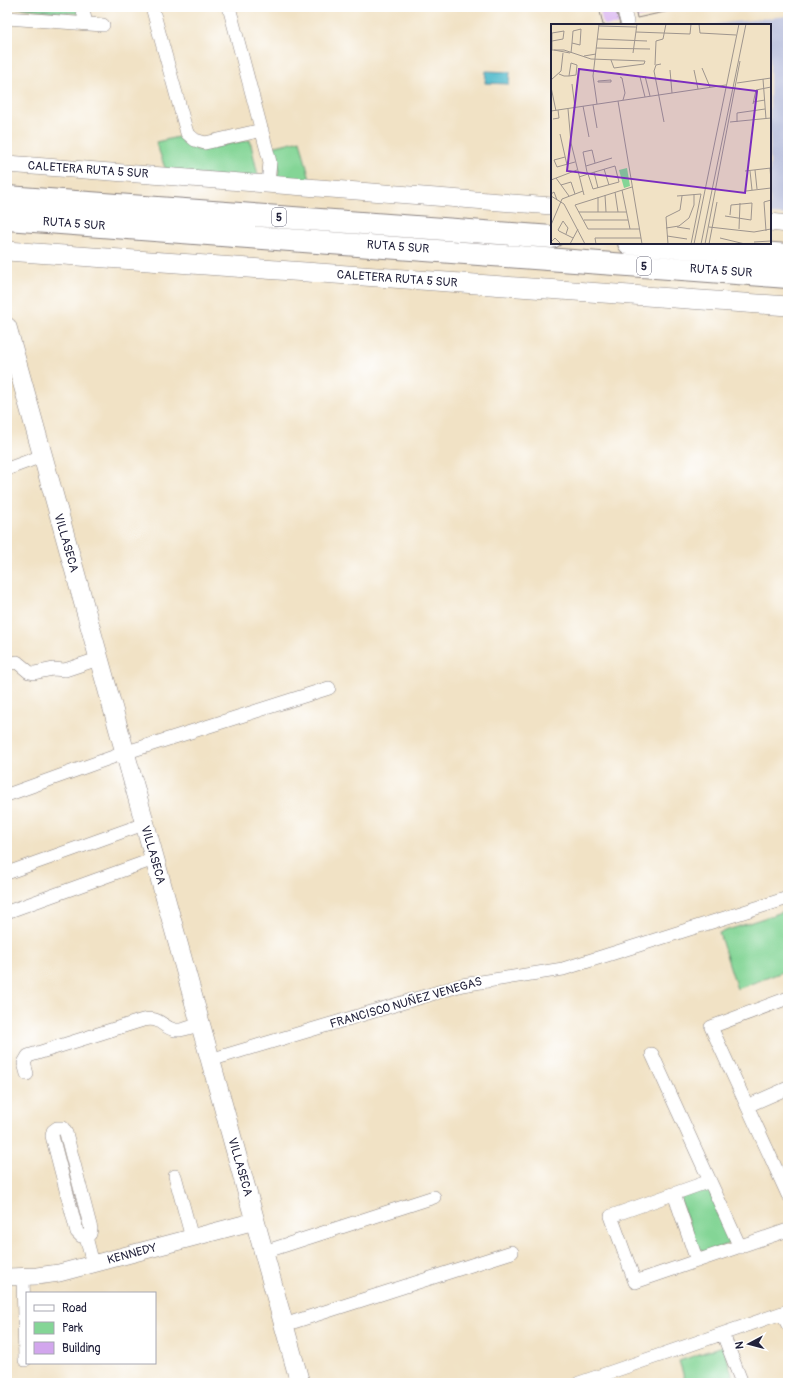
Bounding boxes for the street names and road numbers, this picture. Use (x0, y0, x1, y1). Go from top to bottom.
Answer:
street label: CALETERA RUTA 5 SUR (27, 158, 149, 182)
road number: 5 (272, 208, 286, 226)
street label: RUTA 5 SUR (42, 214, 106, 234)
street label: RUTA 5 SUR (366, 237, 430, 257)
road number: 5 (637, 257, 651, 275)
street label: RUTA 5 SUR (689, 261, 753, 281)
street label: CALETERA RUTA 5 SUR (336, 267, 458, 291)
street label: VILLASECA (50, 512, 82, 574)
street label: VILLASECA (137, 824, 169, 886)
street label: FRANCISCO NUÑEZ VENEGAS (328, 973, 484, 1032)
street label: VILLASECA (224, 1136, 256, 1198)
street label: KENNEDY (106, 1240, 158, 1268)

